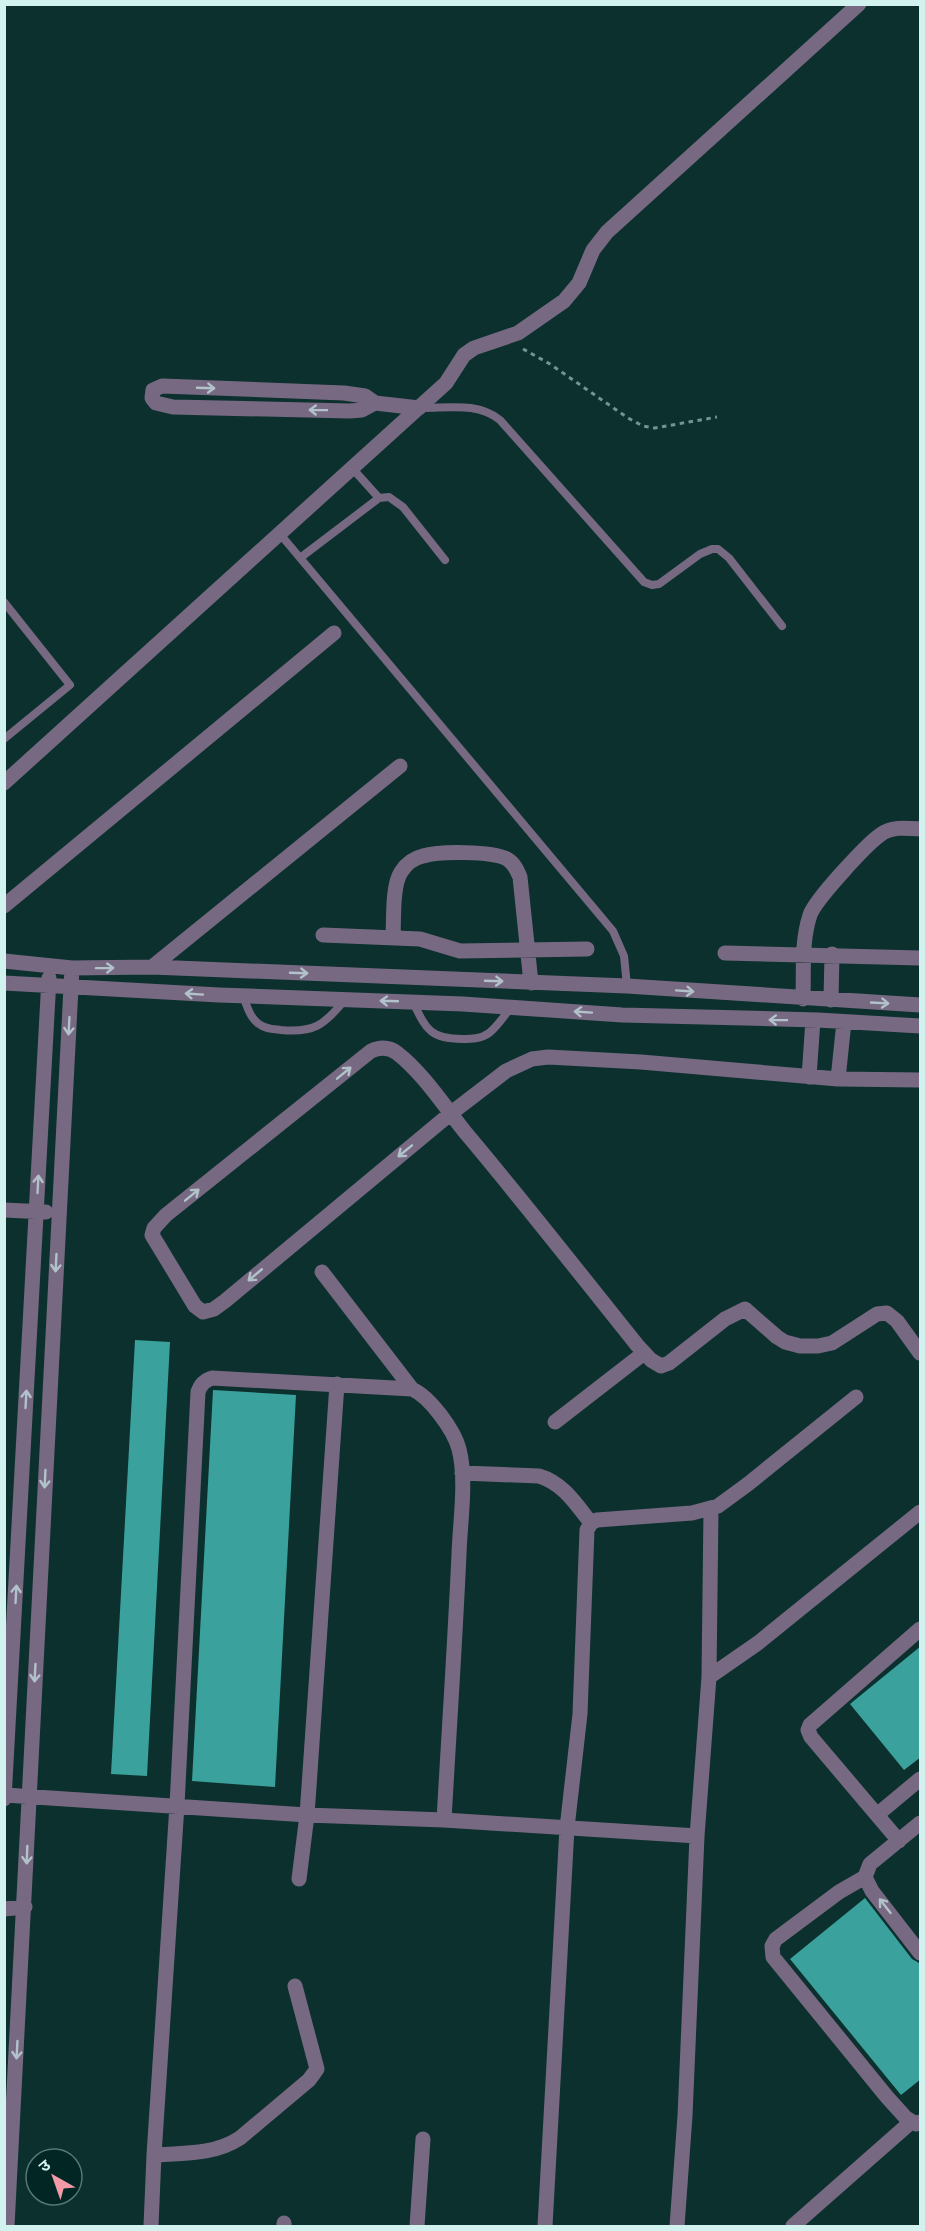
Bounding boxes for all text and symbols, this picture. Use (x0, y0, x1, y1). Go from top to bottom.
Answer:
one-way arrow (196, 382, 216, 393)
one-way arrow (309, 404, 329, 416)
one-way arrow (94, 962, 114, 973)
one-way arrow (289, 968, 309, 979)
one-way arrow (484, 976, 504, 987)
one-way arrow (675, 985, 694, 996)
one-way arrow (184, 988, 204, 999)
one-way arrow (379, 996, 399, 1007)
one-way arrow (869, 998, 889, 1009)
one-way arrow (574, 1006, 594, 1017)
one-way arrow (769, 1014, 789, 1025)
one-way arrow (64, 1016, 75, 1036)
one-way arrow (336, 1066, 352, 1079)
one-way arrow (397, 1144, 413, 1157)
one-way arrow (33, 1174, 44, 1194)
one-way arrow (184, 1188, 200, 1201)
one-way arrow (51, 1253, 62, 1272)
one-way arrow (248, 1268, 263, 1282)
one-way arrow (21, 1390, 32, 1410)
one-way arrow (39, 1468, 50, 1488)
one-way arrow (10, 1584, 21, 1604)
one-way arrow (29, 1663, 40, 1683)
one-way arrow (21, 1845, 32, 1865)
one-way arrow (878, 1899, 891, 1915)
one-way arrow (11, 2040, 22, 2060)
north arrow (24, 2147, 84, 2207)
text: उ (36, 2156, 54, 2175)

